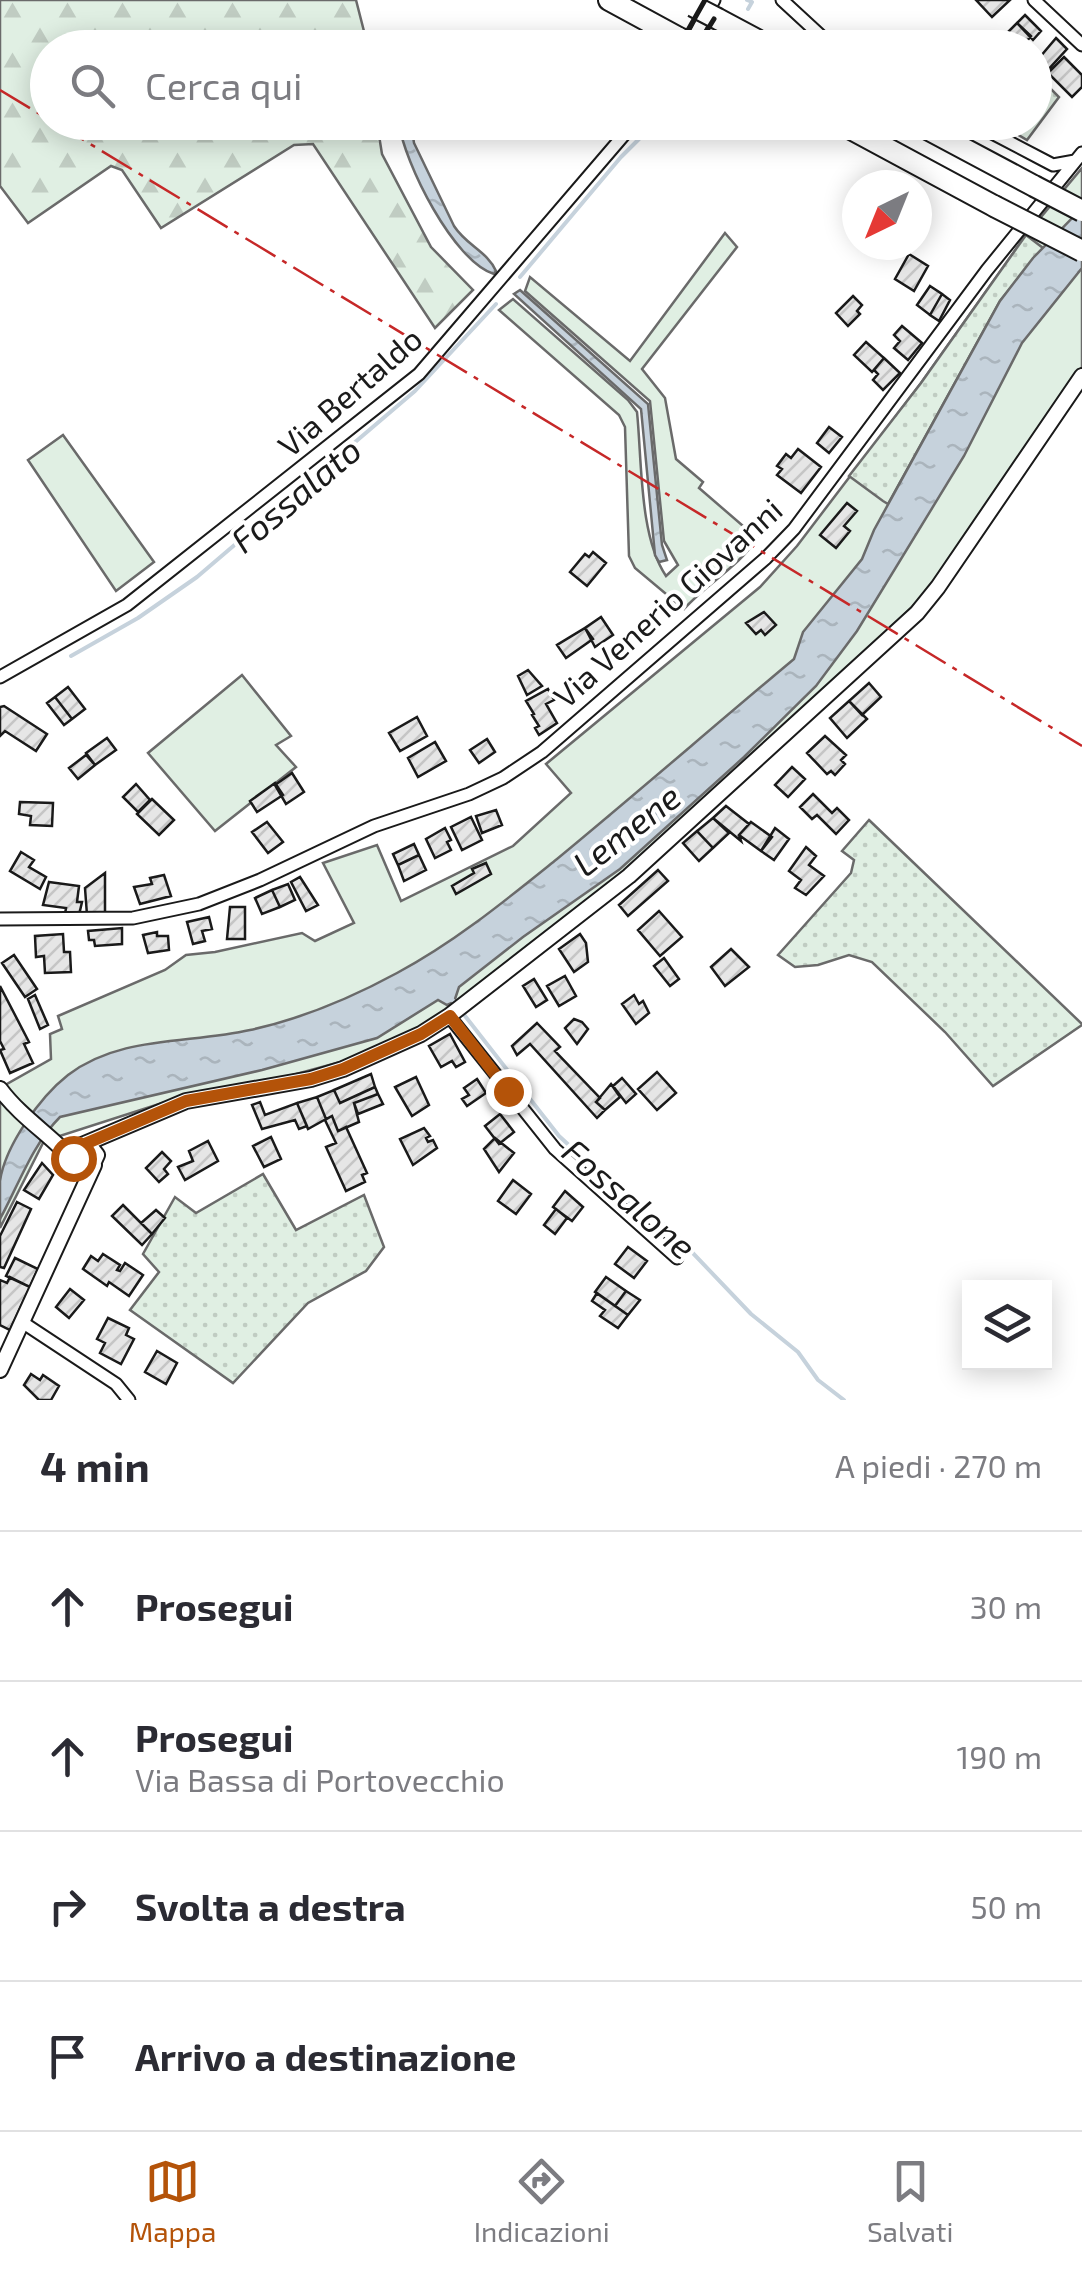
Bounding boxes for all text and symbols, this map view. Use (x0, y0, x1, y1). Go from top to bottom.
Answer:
search box (30, 30, 1052, 140)
icon: search (65, 58, 120, 113)
text: Cerca qui (145, 62, 302, 108)
north arrow (842, 170, 932, 260)
street label: Via Bertaldo (269, 318, 429, 464)
water label: Fossalato (221, 428, 369, 560)
street label: Via Venerio Giovanni (545, 489, 789, 715)
water label: Lemene (564, 774, 688, 884)
route end (486, 1069, 532, 1115)
water label: Fossalone (555, 1129, 705, 1267)
route start (51, 1136, 97, 1182)
map controls (962, 1280, 1052, 1370)
button: layers (962, 1280, 1052, 1370)
text: 4 min (40, 1440, 150, 1490)
text: A piedi · 270 m (835, 1446, 1042, 1484)
icon: ahead (40, 1579, 95, 1634)
text: Prosegui (135, 1583, 294, 1629)
text: 30 m (970, 1587, 1042, 1625)
text: Prosegui (135, 1714, 294, 1760)
icon: ahead (40, 1729, 95, 1784)
text: 190 m (956, 1737, 1042, 1775)
text: Via Bassa di Portovecchio (135, 1760, 505, 1798)
icon: right (40, 1879, 95, 1934)
text: Svolta a destra (135, 1883, 406, 1929)
text: 50 m (970, 1887, 1042, 1925)
icon: arrive (40, 2029, 95, 2084)
text: Arrivo a destinazione (135, 2033, 516, 2079)
tab: Mappa (129, 2154, 216, 2248)
tab: Indicazioni (474, 2154, 610, 2248)
tab: Salvati (867, 2154, 953, 2248)

